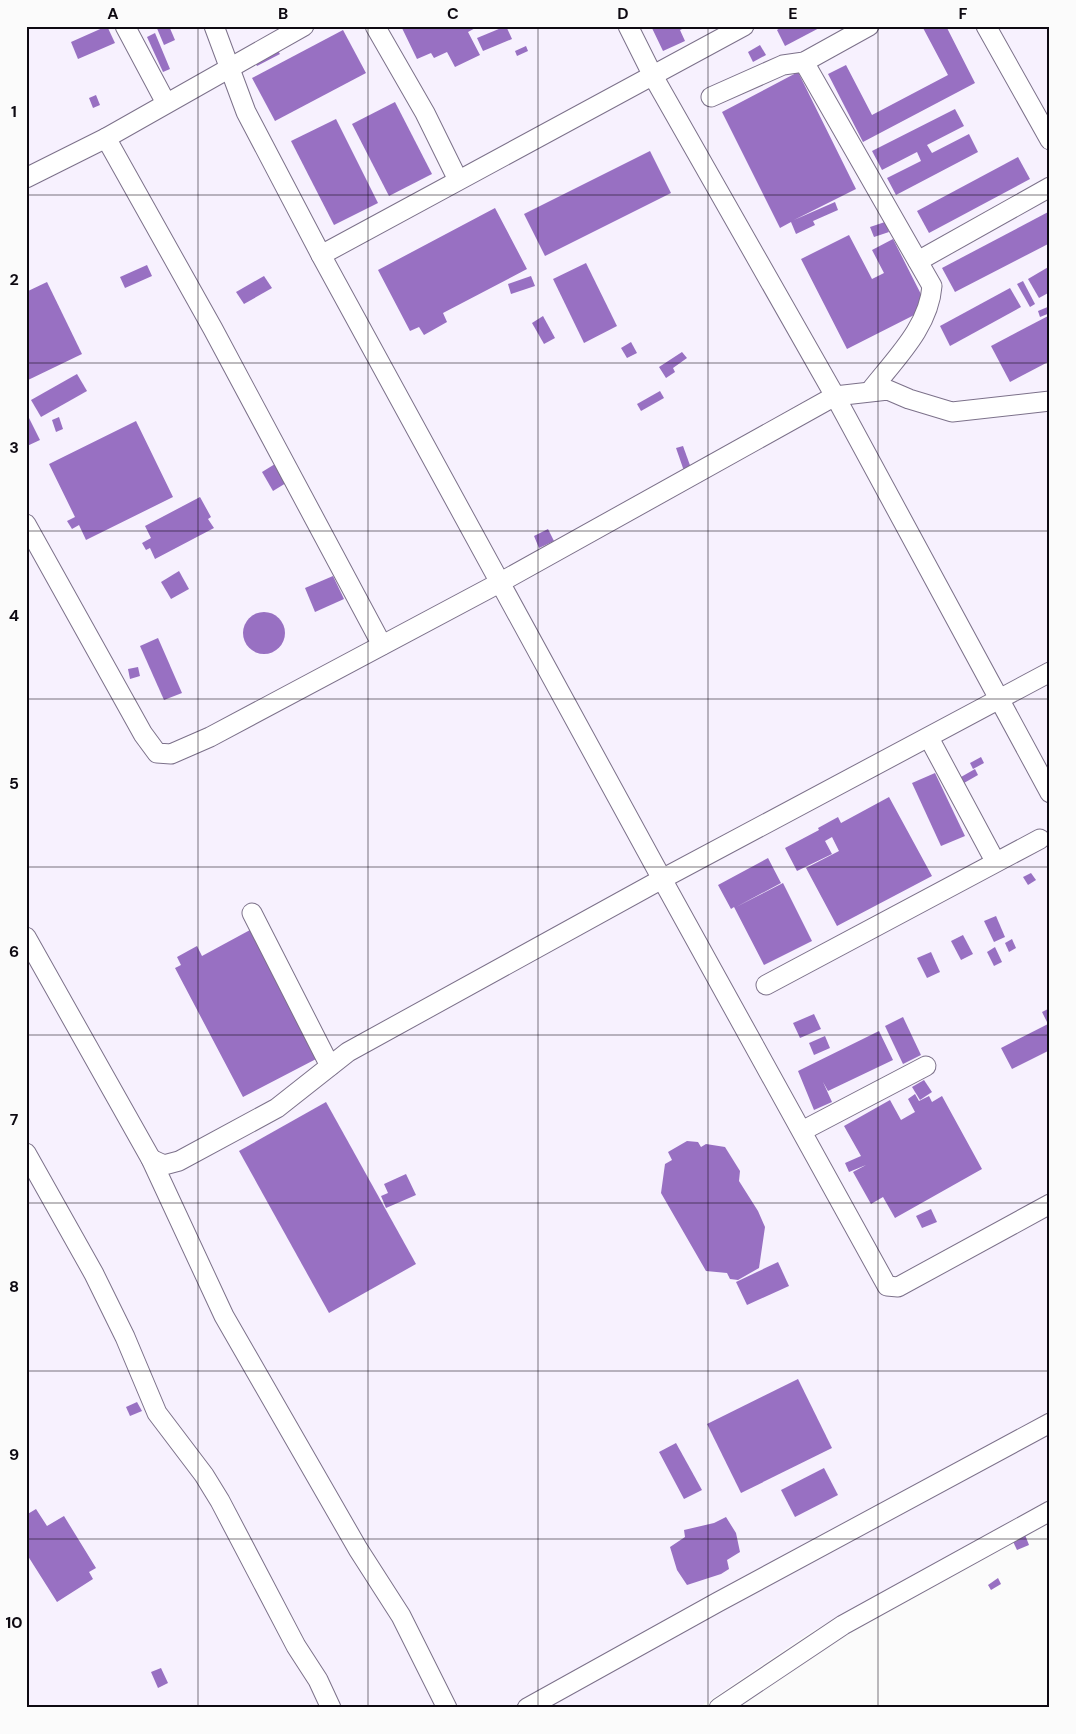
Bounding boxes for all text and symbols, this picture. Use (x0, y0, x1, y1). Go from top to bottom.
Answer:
text: A (107, 3, 119, 24)
text: B (278, 3, 288, 24)
text: C (447, 3, 459, 24)
text: D (617, 3, 629, 24)
text: E (788, 3, 798, 24)
text: F (959, 3, 968, 24)
text: 1 (11, 101, 17, 122)
text: 2 (9, 269, 19, 290)
text: 3 (9, 437, 19, 458)
text: 4 (9, 605, 19, 626)
text: 5 (9, 773, 19, 794)
text: 6 (9, 941, 19, 962)
text: 7 (10, 1109, 19, 1130)
text: 8 (9, 1276, 19, 1297)
text: 9 (9, 1444, 19, 1465)
text: 10 (5, 1612, 23, 1633)

